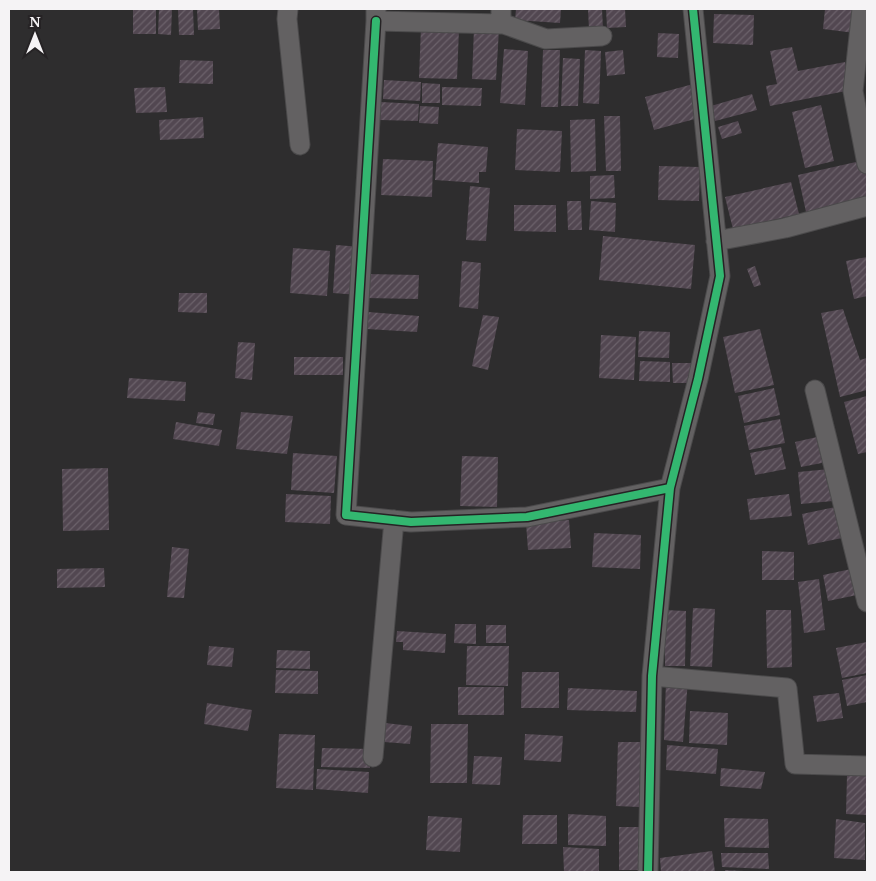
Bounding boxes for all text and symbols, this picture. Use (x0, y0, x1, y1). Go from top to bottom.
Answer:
north arrow (10, 10, 60, 60)
text: N (29, 12, 41, 31)

